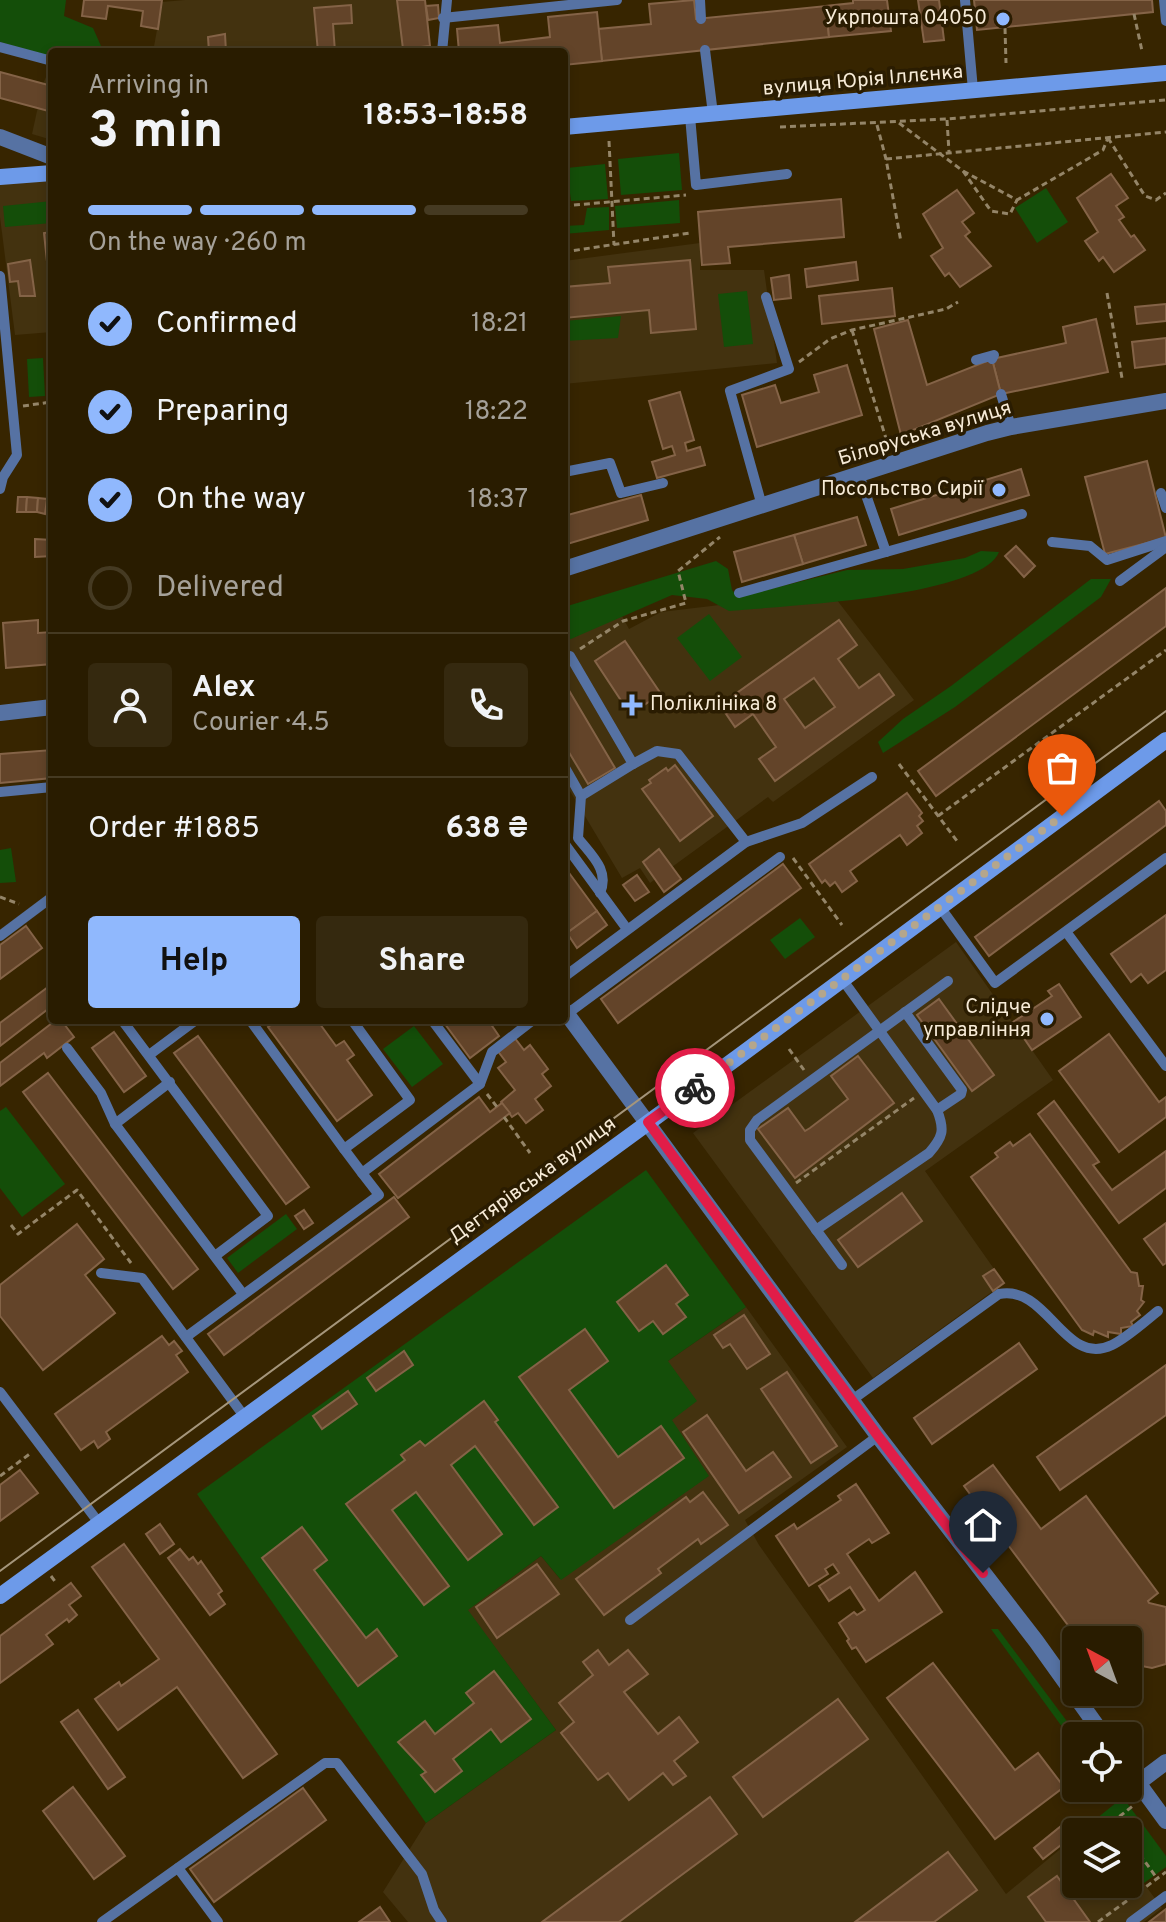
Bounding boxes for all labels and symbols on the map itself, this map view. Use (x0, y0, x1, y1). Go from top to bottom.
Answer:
place label: Укрпошта 04050 (825, 6, 987, 32)
marker: Укрпошта 04050 (994, 10, 1012, 28)
street label: вулиця Юрія Іллєнка (762, 59, 964, 103)
street label: Білоруська вулиця (835, 395, 1015, 473)
place label: Посольство Сирії (821, 477, 984, 503)
marker: Посольство Сирії (990, 481, 1008, 499)
place label: Поліклініка 8 (650, 692, 777, 718)
marker: Поліклініка 8 (621, 694, 643, 716)
pin (1028, 734, 1096, 816)
place label: Слідче управління (923, 995, 1031, 1044)
marker: Слідче управління (1038, 1010, 1056, 1028)
courier (655, 1048, 735, 1128)
street label: Дегтярівська вулиця (444, 1111, 622, 1251)
pin (949, 1491, 1017, 1573)
north arrow (1062, 1626, 1142, 1706)

